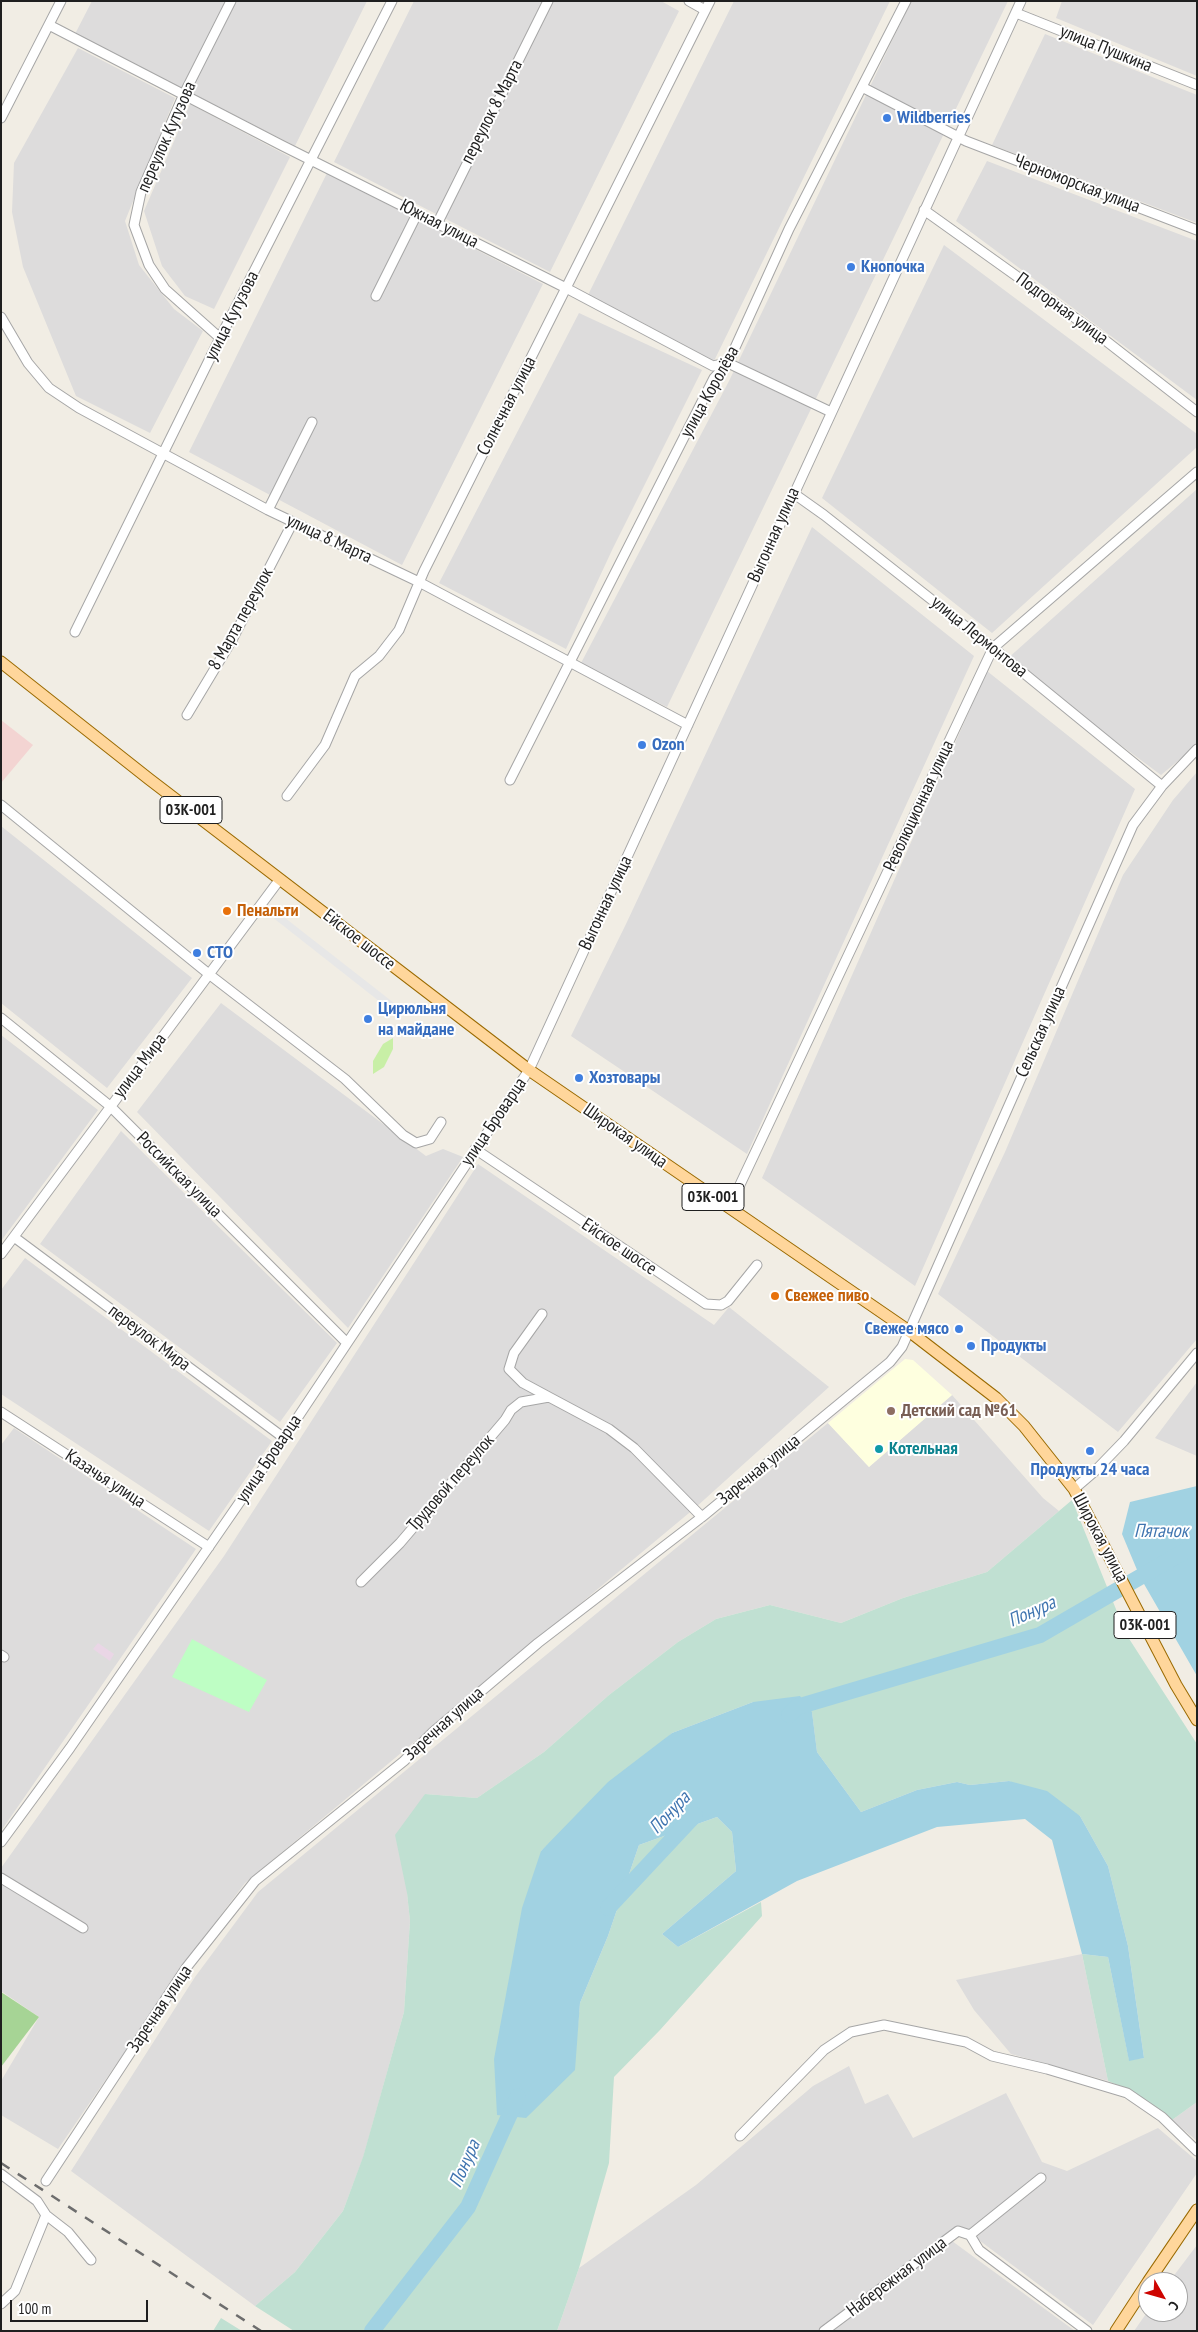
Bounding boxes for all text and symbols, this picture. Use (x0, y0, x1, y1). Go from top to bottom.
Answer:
street label: улица Пушкина (1057, 21, 1155, 77)
street label: переулок 8 Марта (457, 56, 527, 168)
street label: переулок Кутузова (133, 78, 201, 196)
place label: Wildberries (897, 107, 971, 129)
marker: Wildberries (881, 112, 893, 124)
street label: Черноморская улица (1011, 150, 1143, 218)
street label: Южная улица (396, 195, 482, 253)
place label: Кнопочка (861, 256, 925, 278)
marker: Кнопочка (845, 261, 857, 273)
street label: улица Кутузова (200, 268, 264, 364)
street label: Подгорная улица (1012, 268, 1112, 350)
street label: улица Королёва (676, 342, 744, 442)
street label: Солнечная улица (473, 353, 541, 459)
street label: Выгонная улица (743, 484, 805, 586)
street label: улица 8 Марта (283, 510, 375, 568)
street label: 8 Марта переулок (204, 564, 278, 674)
street label: улица Лермонтова (926, 592, 1032, 682)
place label: Ozon (652, 734, 685, 756)
street label: Революционная улица (879, 737, 959, 875)
marker: Ozon (636, 739, 648, 751)
road number: 03К-001 (160, 796, 222, 824)
street label: Выгонная улица (575, 852, 637, 954)
place label: Пенальти (237, 900, 299, 922)
marker: Пенальти (221, 905, 233, 917)
street label: Ейское шоссе (318, 905, 400, 975)
place label: СТО (207, 942, 233, 964)
marker: СТО (191, 947, 203, 959)
street label: Сельская улица (1011, 983, 1071, 1081)
place label: Цирюльня на майдане (378, 998, 454, 1040)
marker: Цирюльня на майдане (362, 1013, 374, 1025)
street label: улица Мира (109, 1029, 171, 1103)
place label: Хозтовары (589, 1067, 660, 1089)
marker: Хозтовары (573, 1072, 585, 1084)
street label: улица Броварца (457, 1074, 531, 1170)
street label: Широкая улица (579, 1099, 671, 1173)
street label: Российская улица (132, 1128, 226, 1222)
road number: 03К-001 (682, 1184, 744, 1210)
street label: Ейское шоссе (577, 1214, 661, 1280)
place label: Свежее пиво (785, 1285, 869, 1307)
marker: Свежее пиво (769, 1290, 781, 1302)
street label: переулок Мира (104, 1300, 194, 1376)
place label: Свежее мясо (865, 1318, 949, 1340)
marker: Свежее мясо (953, 1323, 965, 1335)
place label: Продукты (981, 1335, 1046, 1357)
marker: Продукты (965, 1340, 977, 1352)
place label: Детский сад №61 (901, 1400, 1017, 1422)
marker: Детский сад №61 (885, 1405, 897, 1417)
street label: улица Броварца (232, 1411, 306, 1507)
street label: Трудовой переулок (403, 1430, 499, 1536)
street label: Заречная улица (713, 1430, 805, 1510)
place label: Котельная (889, 1438, 958, 1460)
marker: Котельная (873, 1443, 885, 1455)
street label: Казачья улица (61, 1445, 149, 1513)
marker: Продукты 24 часа (1084, 1445, 1096, 1457)
place label: Продукты 24 часа (1031, 1459, 1149, 1481)
street label: Широкая улица (1067, 1490, 1133, 1586)
water label: Пятачок (1134, 1521, 1188, 1543)
water label: Понура (1005, 1592, 1059, 1632)
road number: 03К-001 (1114, 1612, 1176, 1638)
street label: Заречная улица (400, 1682, 488, 1766)
water label: Понура (645, 1787, 695, 1839)
street label: Заречная улица (123, 1961, 197, 2057)
water label: Понура (445, 2137, 485, 2191)
street label: Набережная улица (843, 2232, 951, 2322)
north arrow (1138, 2272, 1188, 2322)
scale bar (12, 2290, 150, 2322)
text: С (1165, 2298, 1183, 2314)
text: 100 m (18, 2299, 51, 2318)

